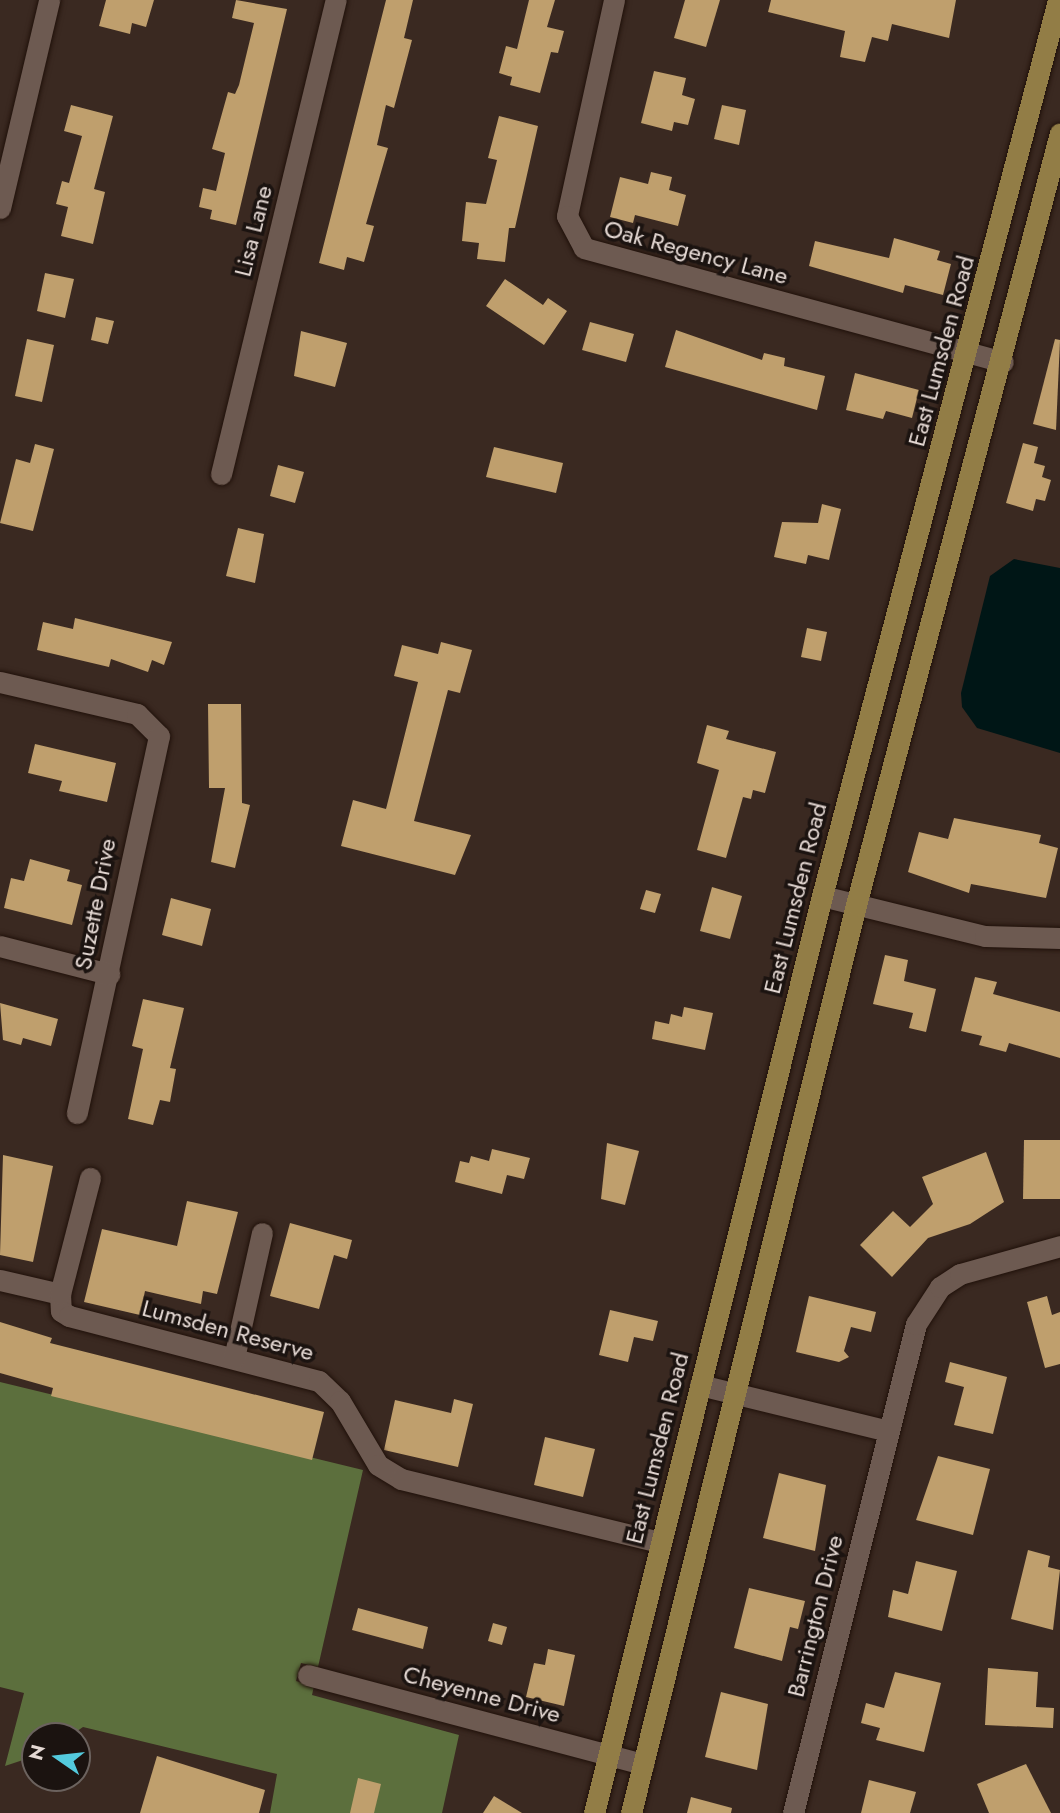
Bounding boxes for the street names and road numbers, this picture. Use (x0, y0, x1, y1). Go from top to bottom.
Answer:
street label: Lisa Lane (228, 183, 278, 279)
street label: Oak Regency Lane (601, 214, 791, 290)
street label: East Lumsden Road (902, 252, 980, 450)
street label: East Lumsden Road (757, 799, 833, 997)
street label: Suzette Drive (68, 836, 122, 972)
street label: Lumsden Reserve (139, 1293, 317, 1367)
street label: East Lumsden Road (619, 1349, 695, 1547)
street label: Barrington Drive (781, 1532, 849, 1700)
street label: Cheyenne Drive (400, 1659, 564, 1729)

